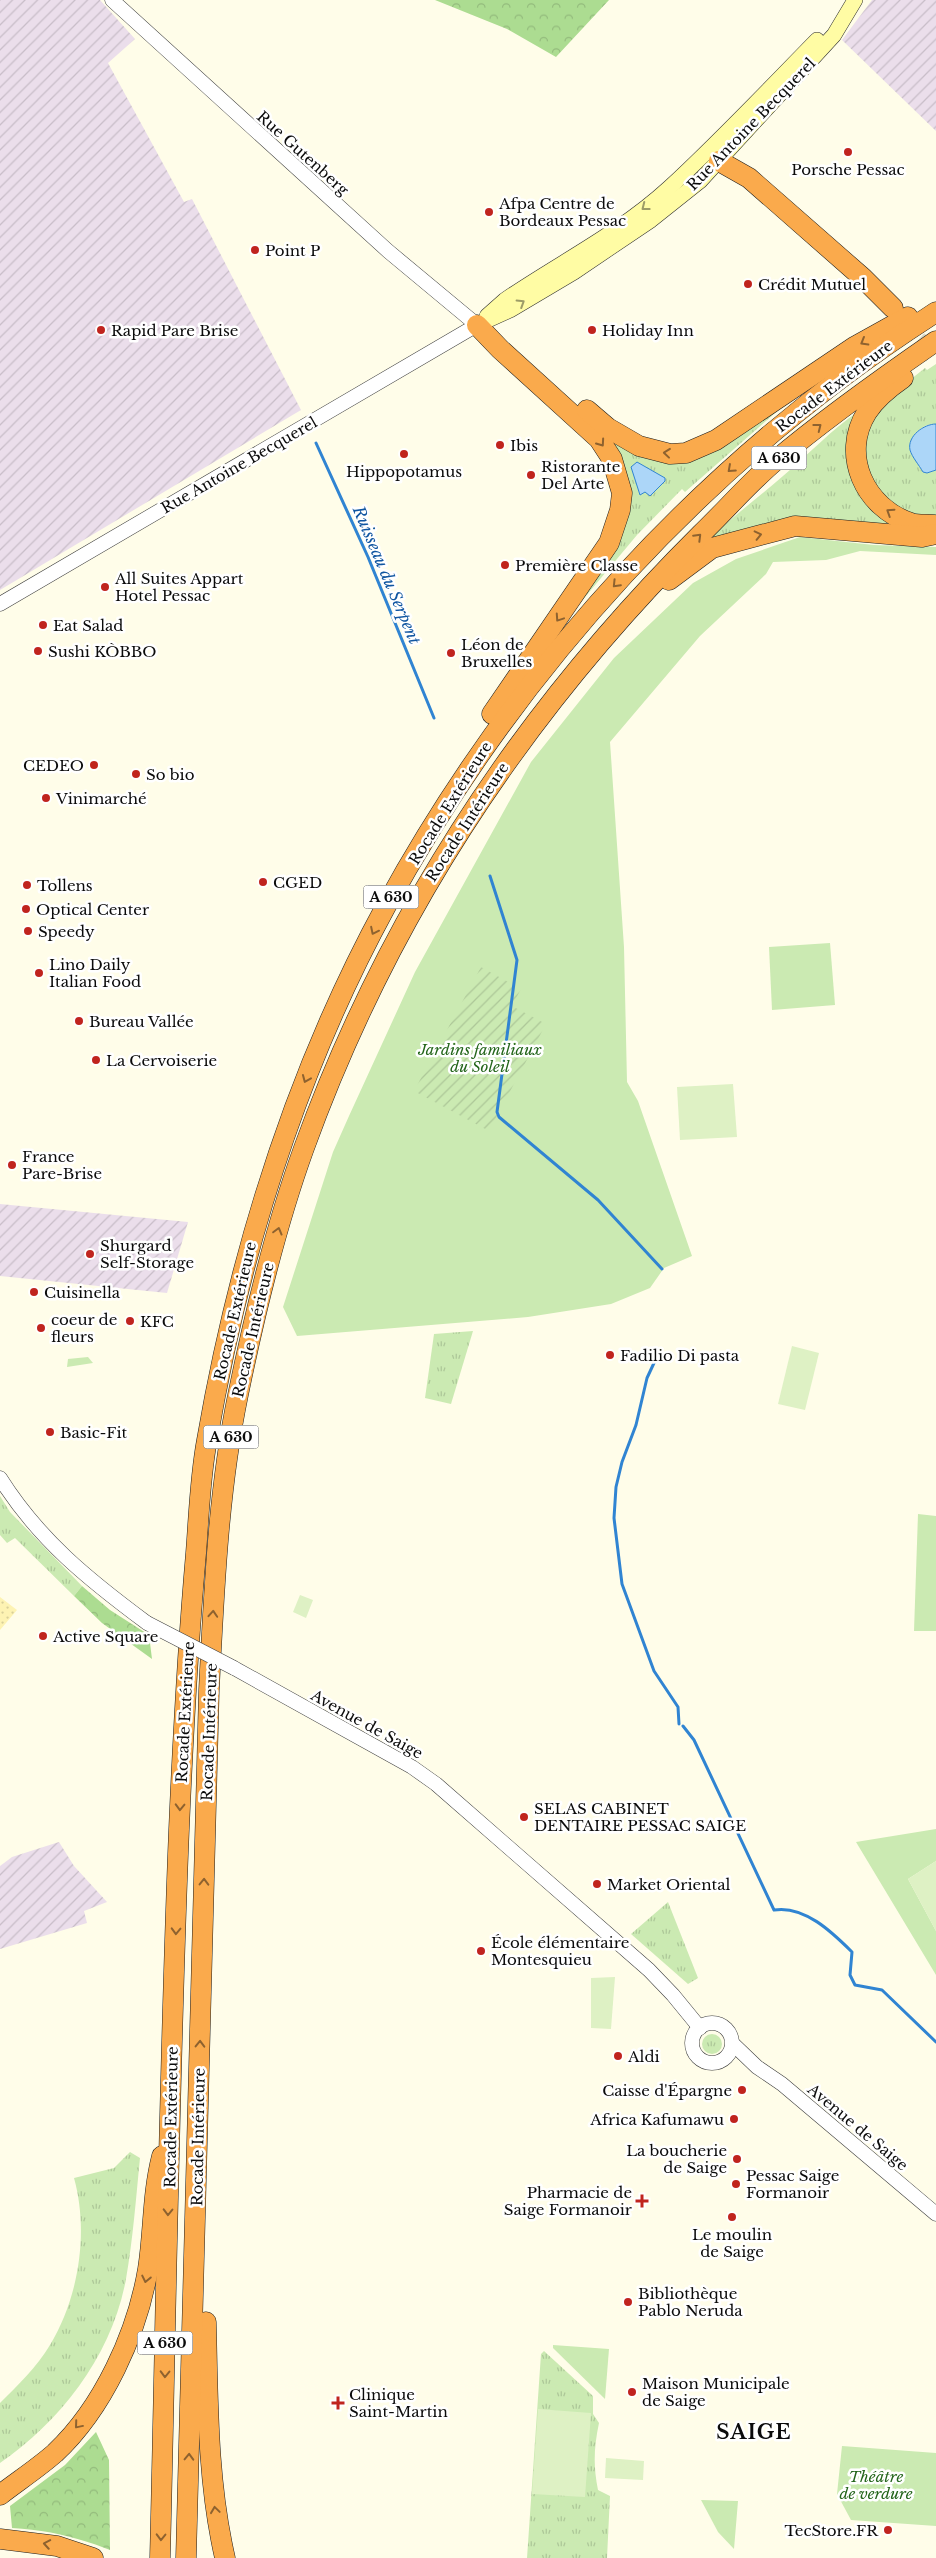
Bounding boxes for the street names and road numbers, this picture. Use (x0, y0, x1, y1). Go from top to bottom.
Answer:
street label: Rue Antoine Becquerel (683, 54, 819, 194)
street label: Rue Gutenberg (253, 107, 354, 200)
street label: Rocade Extérieure (772, 336, 896, 436)
street label: Rue Antoine Becquerel (158, 412, 320, 517)
road number: A 630 (752, 446, 806, 469)
street label: Rocade Extérieure (404, 738, 496, 868)
street label: Rocade Intérieure (421, 759, 513, 885)
road number: A 630 (364, 886, 418, 909)
street label: Rocade Extérieure (210, 1240, 260, 1382)
street label: Rocade Intérieure (228, 1261, 278, 1399)
road number: A 630 (204, 1425, 258, 1448)
street label: Rocade Extérieure (172, 1641, 198, 1783)
street label: Rocade Intérieure (197, 1663, 221, 1801)
street label: Avenue de Saige (307, 1685, 426, 1763)
street label: Rocade Extérieure (160, 2046, 182, 2188)
street label: Rocade Intérieure (187, 2068, 209, 2206)
street label: Avenue de Saige (803, 2079, 912, 2174)
road number: A 630 (138, 2332, 192, 2354)

